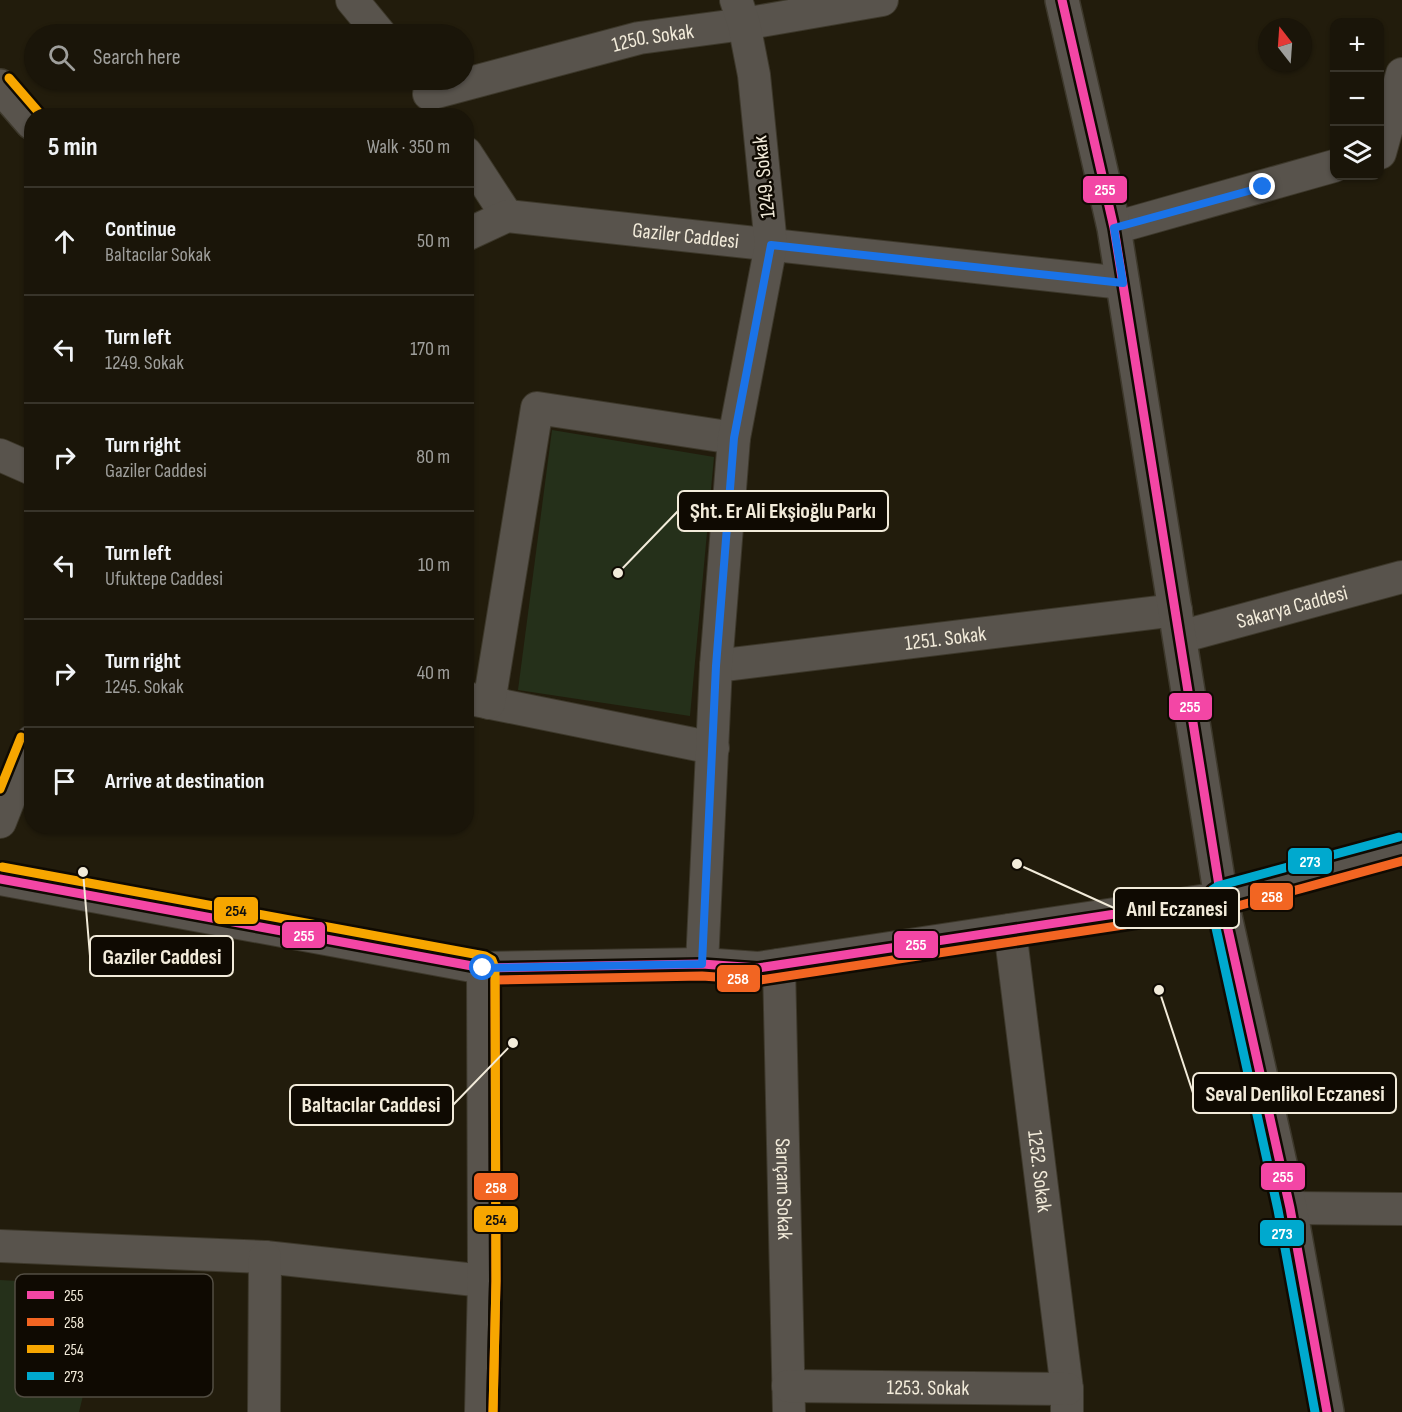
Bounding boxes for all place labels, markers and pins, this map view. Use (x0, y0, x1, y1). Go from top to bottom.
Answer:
callout: Şht. Er Ali Ekşioğlu Parkı (678, 491, 888, 531)
callout: Anıl Eczanesi (1114, 888, 1239, 928)
callout: Gaziler Caddesi (90, 936, 233, 976)
callout: Seval Denlikol Eczanesi (1193, 1073, 1396, 1113)
callout: Baltacılar Caddesi (290, 1085, 453, 1125)

